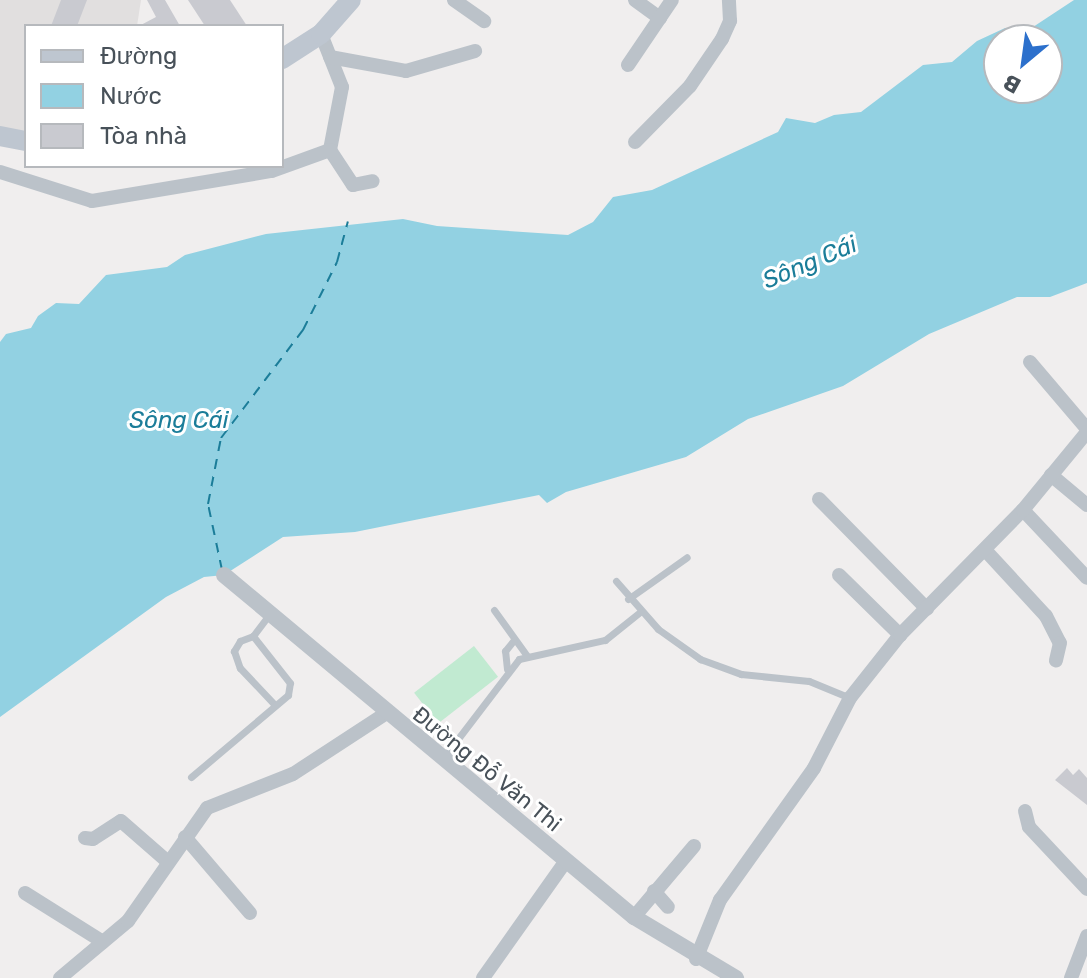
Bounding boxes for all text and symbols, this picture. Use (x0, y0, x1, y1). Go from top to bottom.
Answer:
legend (24, 24, 284, 168)
north arrow (983, 24, 1063, 104)
text: Đường (100, 42, 177, 70)
text: B (999, 68, 1025, 99)
text: Nước (100, 82, 162, 110)
text: Tòa nhà (100, 122, 187, 150)
water label: Sông Cái (759, 230, 861, 296)
water label: Sông Cái (129, 407, 229, 435)
street label: Đường Đỗ Văn Thi (407, 701, 567, 837)

